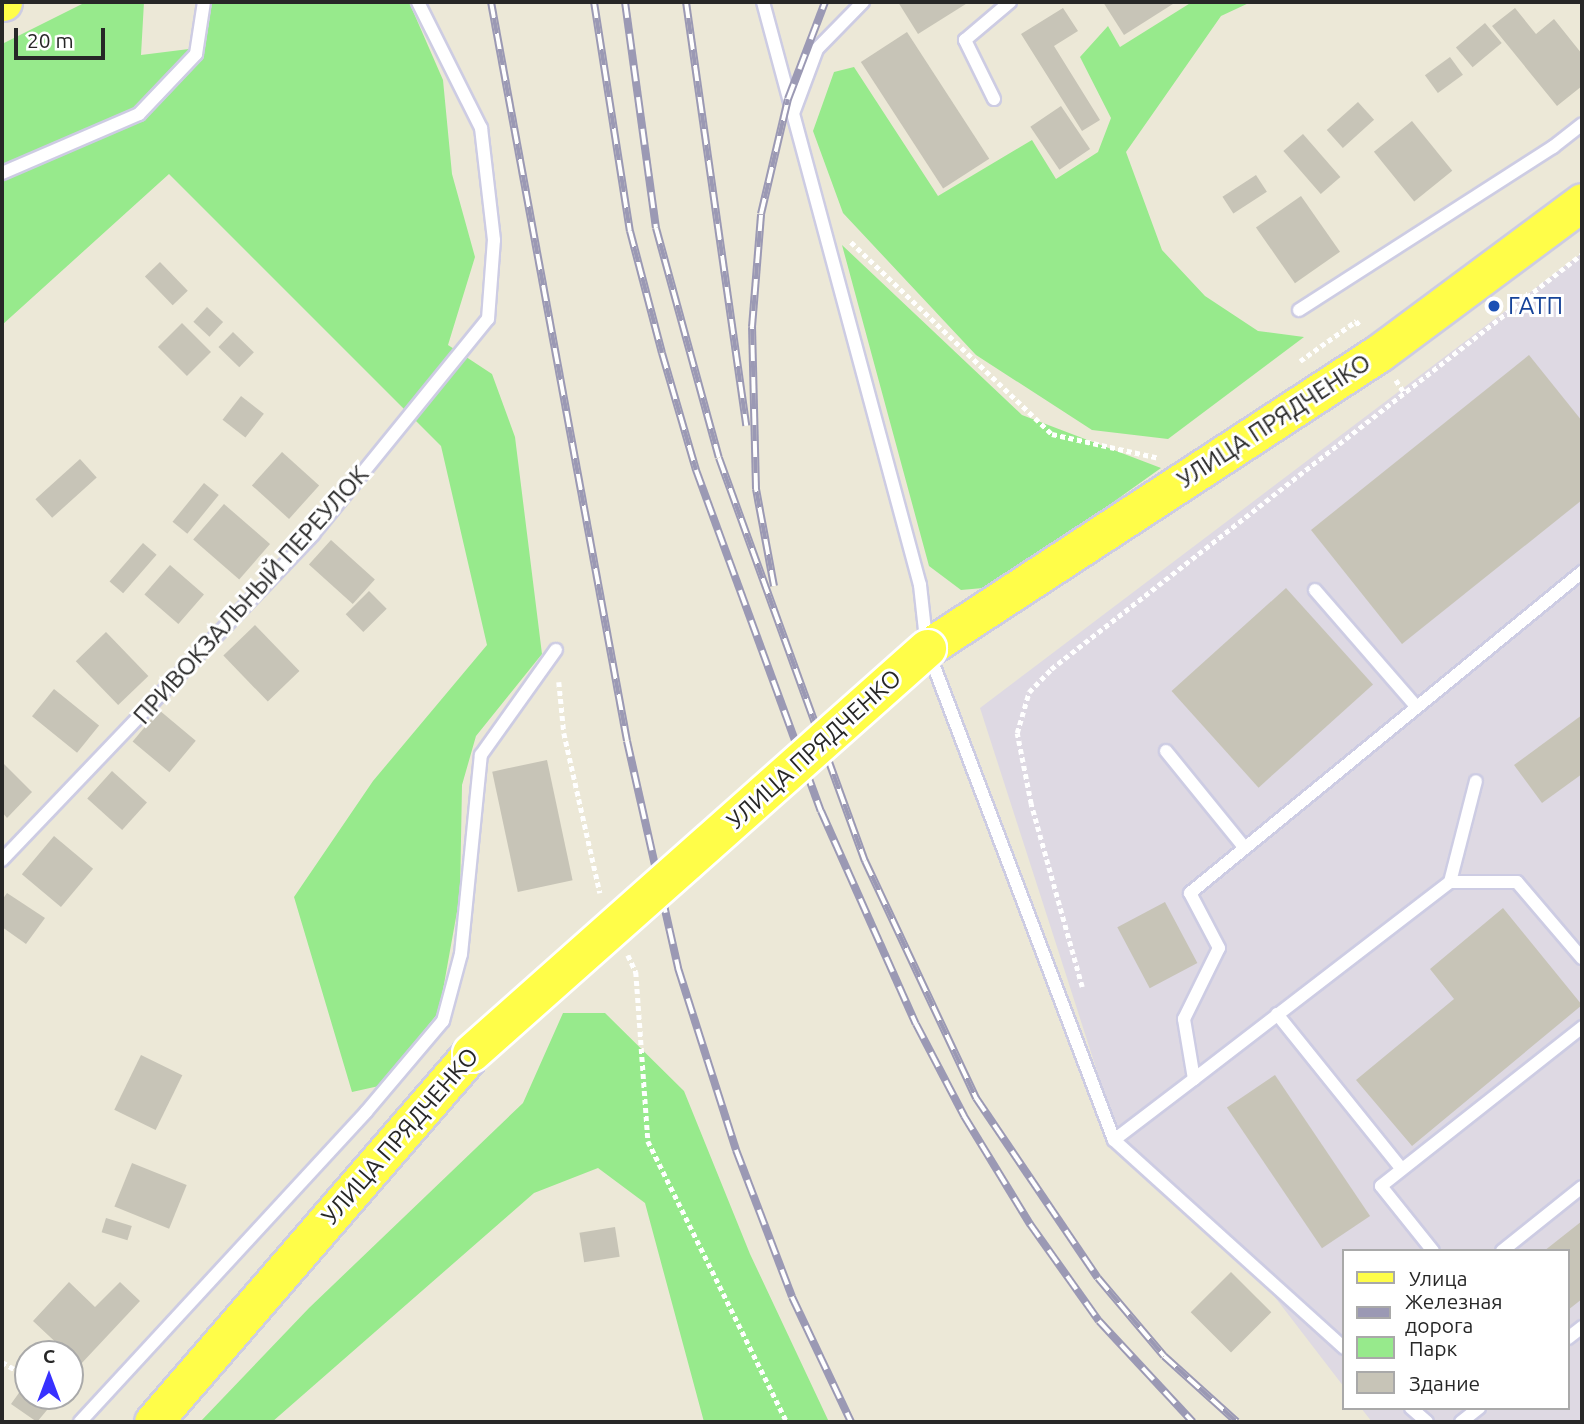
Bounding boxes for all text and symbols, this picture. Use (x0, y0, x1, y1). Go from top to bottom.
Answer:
scale bar (18, 14, 108, 58)
text: 20 m (27, 28, 74, 52)
place label: ГАТП (1508, 292, 1563, 320)
marker: ГАТП (1486, 298, 1502, 314)
street label: УЛИЦА ПРЯДЧЕНКО (1172, 348, 1376, 494)
street label: ПРИВОКЗАЛЬНЫЙ ПЕРЕУЛОК (127, 460, 375, 730)
street label: УЛИЦА ПРЯДЧЕНКО (721, 663, 907, 835)
street label: УЛИЦА ПРЯДЧЕНКО (315, 1042, 485, 1230)
legend (1342, 1249, 1570, 1410)
text: Улица (1409, 1266, 1467, 1290)
text: Железная дорога (1405, 1289, 1503, 1337)
text: Парк (1409, 1336, 1457, 1360)
north arrow (14, 1340, 84, 1410)
text: С (43, 1345, 55, 1367)
text: Здание (1409, 1371, 1480, 1395)

